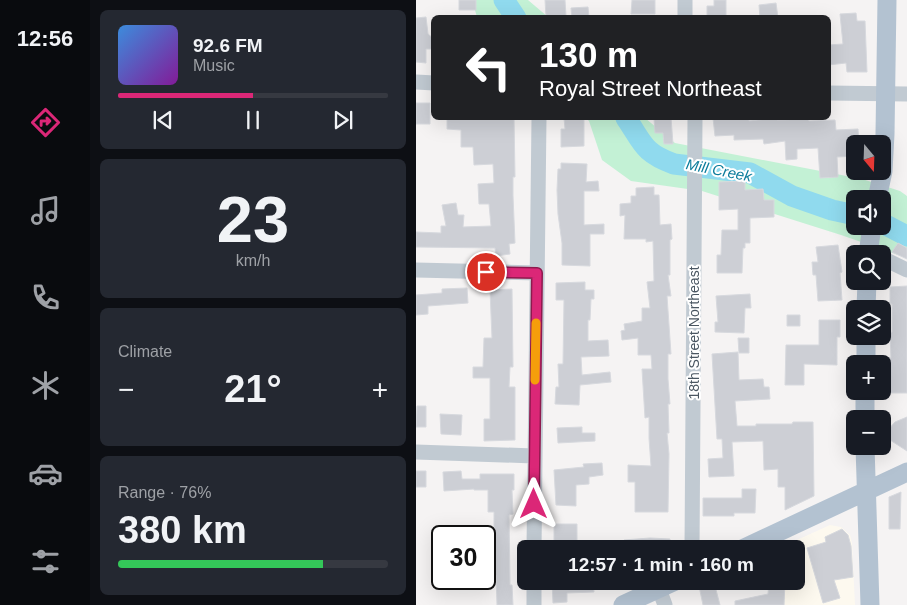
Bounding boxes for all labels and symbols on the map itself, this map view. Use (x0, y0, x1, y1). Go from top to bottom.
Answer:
north arrow (846, 135, 891, 180)
water label: Mill Creek (685, 155, 755, 185)
pin (465, 251, 507, 293)
street label: 18th Street Northeast (686, 266, 702, 400)
position arrow (507, 477, 559, 529)
speed limit sign: 30 (431, 525, 496, 590)

